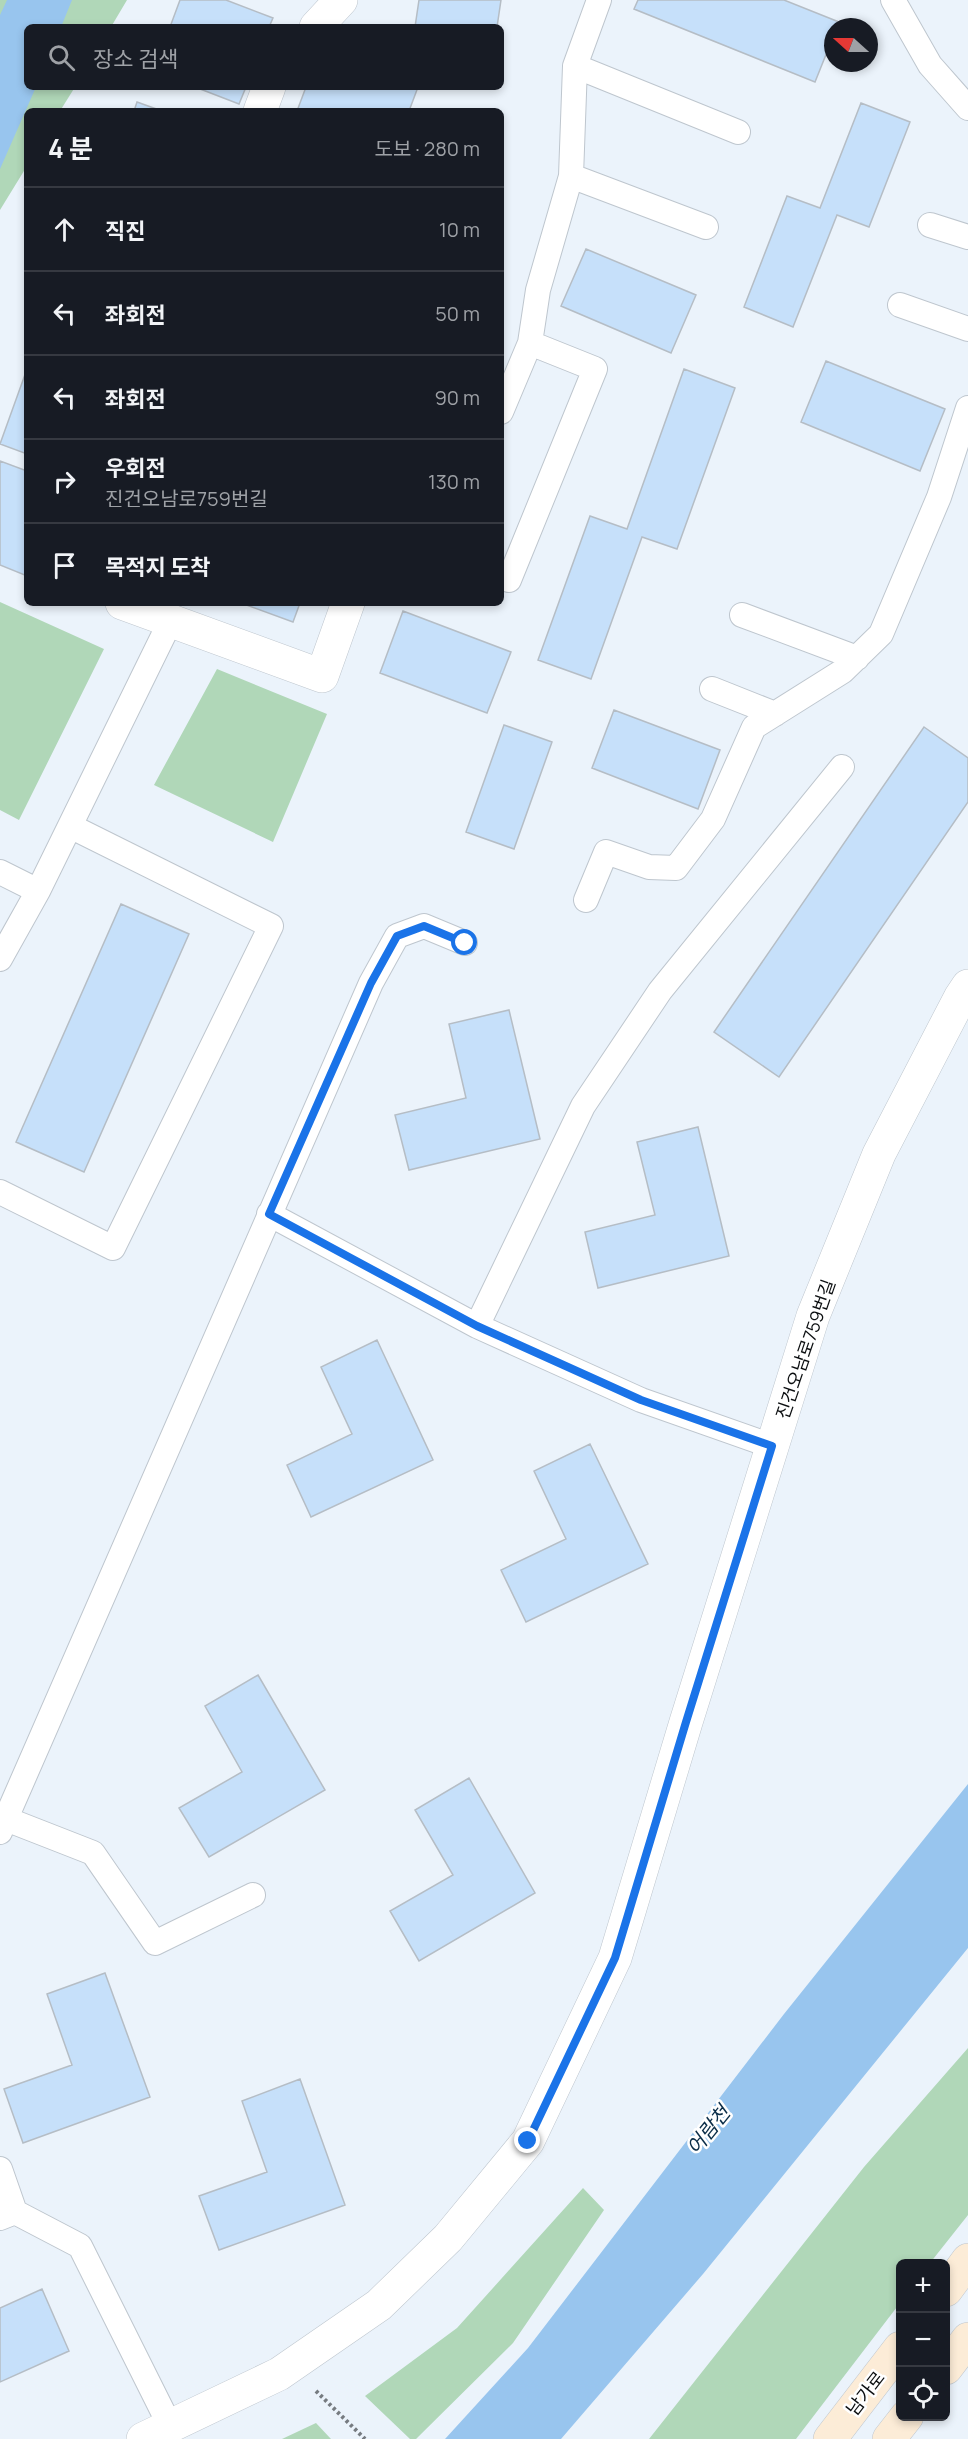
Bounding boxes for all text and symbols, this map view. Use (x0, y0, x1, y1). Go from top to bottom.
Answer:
north arrow (824, 18, 878, 72)
search box (24, 24, 504, 90)
icon: search (45, 41, 78, 74)
text: 장소 검색 (93, 44, 178, 74)
text: 4 분 (48, 130, 93, 166)
text: 도보 · 280 m (375, 135, 480, 162)
icon: ahead (48, 213, 81, 246)
text: 직진 (105, 216, 145, 246)
text: 10 m (439, 216, 480, 243)
icon: left (48, 297, 81, 330)
text: 좌회전 (105, 300, 166, 330)
text: 50 m (435, 300, 480, 327)
icon: left (48, 381, 81, 414)
text: 좌회전 (105, 384, 166, 414)
text: 90 m (434, 384, 480, 411)
text: 우회전 (105, 453, 166, 483)
icon: right (48, 465, 81, 498)
text: 130 m (428, 468, 480, 495)
text: 진건오남로759번길 (105, 485, 268, 512)
icon: arrive (48, 549, 81, 582)
text: 목적지 도착 (105, 552, 211, 582)
route start (451, 929, 477, 955)
street label: 진건오남로759번길 (770, 1276, 840, 1422)
water label: 어람천 (680, 2098, 737, 2160)
route end (514, 2127, 540, 2153)
map controls (896, 2259, 950, 2421)
button: + (896, 2259, 950, 2313)
button: − (896, 2313, 950, 2367)
street label: 남가로 (840, 2366, 890, 2420)
button: locate (896, 2367, 950, 2421)

